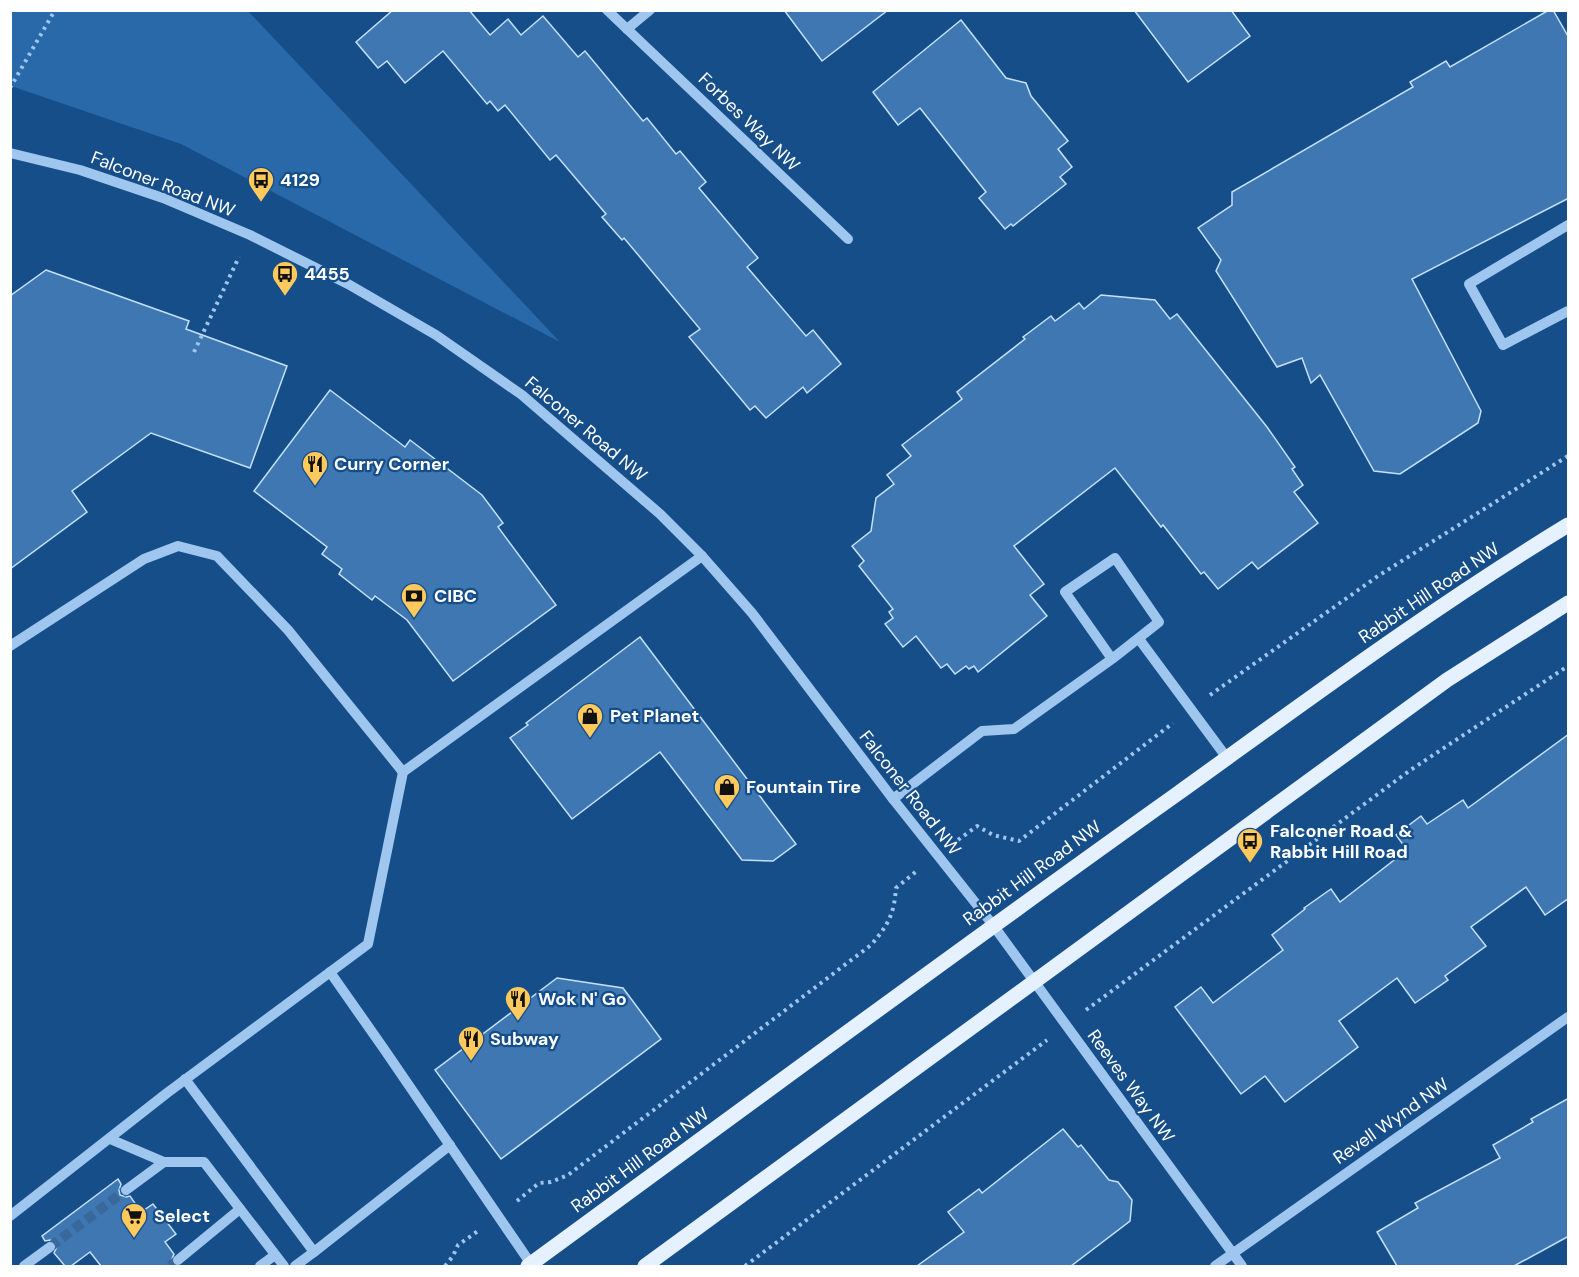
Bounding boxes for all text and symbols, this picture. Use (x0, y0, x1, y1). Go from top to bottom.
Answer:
street label: Forbes Way NW (693, 67, 805, 177)
street label: Falconer Road NW (88, 145, 238, 223)
bus stop icon: 4129 (246, 165, 276, 203)
place label: 4129 (280, 168, 320, 192)
bus stop icon: 4455 (270, 259, 300, 297)
place label: 4455 (304, 262, 350, 286)
street label: Falconer Road NW (520, 371, 652, 487)
restaurant icon: Curry Corner (300, 449, 330, 487)
place label: Curry Corner (334, 452, 449, 476)
street label: Rabbit Hill Road NW (1354, 537, 1504, 649)
bank icon: CIBC (399, 581, 429, 619)
place label: CIBC (434, 584, 477, 608)
shop icon: Pet Planet (575, 701, 605, 739)
place label: Pet Planet (610, 704, 699, 728)
street label: Falconer Road NW (854, 726, 966, 860)
shop icon: Fountain Tire (712, 772, 742, 810)
place label: Fountain Tire (746, 775, 861, 799)
street label: Rabbit Hill Road NW (958, 815, 1106, 931)
place label: Falconer Road & Rabbit Hill Road (1270, 819, 1412, 864)
bus stop icon: Falconer Road & Rabbit Hill Road (1235, 826, 1265, 864)
restaurant icon: Wok N' Go (503, 984, 533, 1022)
place label: Wok N' Go (538, 987, 627, 1011)
restaurant icon: Subway (456, 1024, 486, 1062)
street label: Reeves Way NW (1082, 1025, 1180, 1147)
place label: Subway (490, 1027, 559, 1051)
street label: Revell Wynd NW (1328, 1072, 1454, 1170)
street label: Rabbit Hill Road NW (566, 1102, 714, 1218)
supermarket icon: Select (119, 1201, 149, 1239)
place label: Select (154, 1204, 210, 1228)

